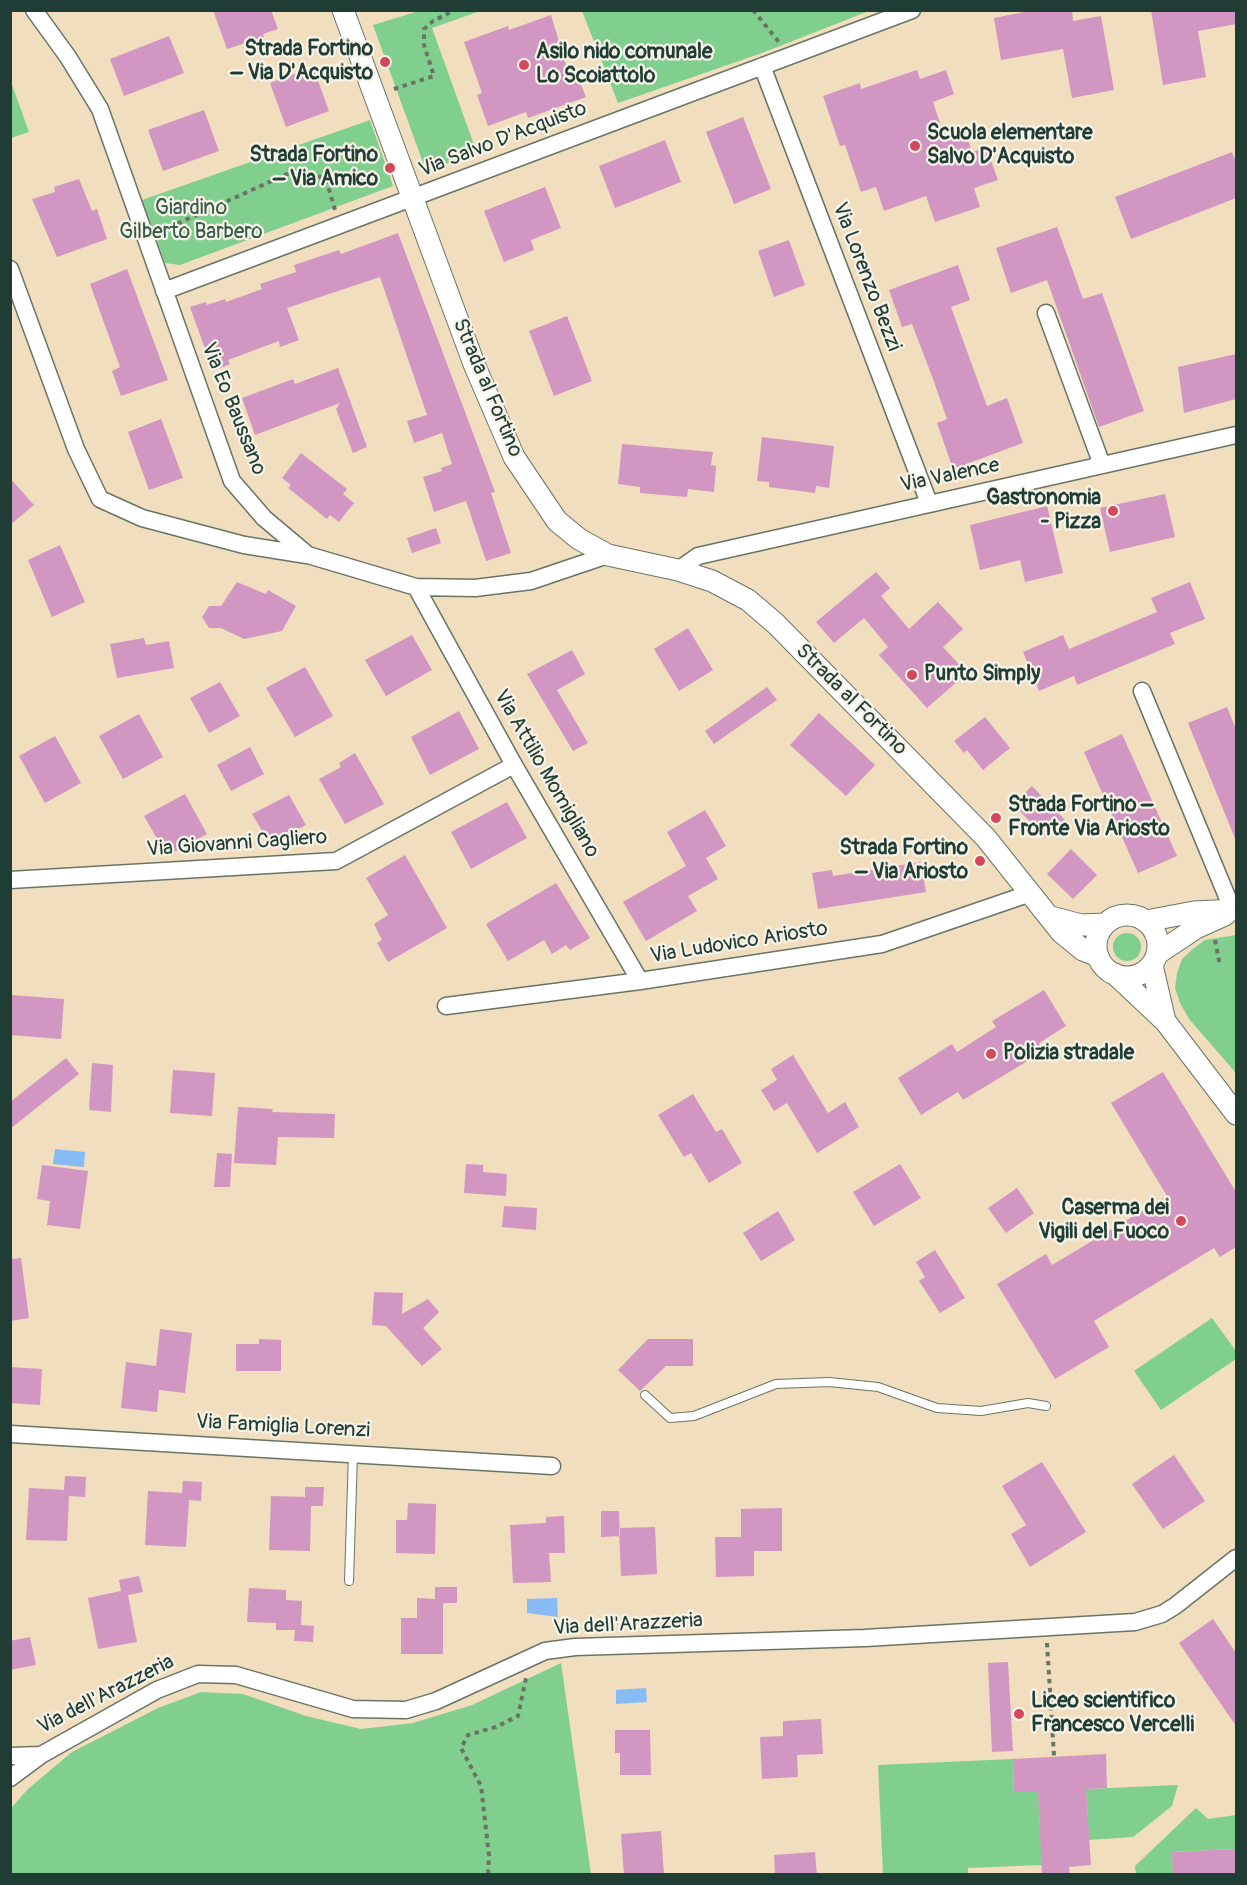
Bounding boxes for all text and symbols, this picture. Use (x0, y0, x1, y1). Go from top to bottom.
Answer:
place label: Strada Fortino – Via D'Acquisto (231, 37, 373, 87)
place label: Asilo nido comunale Lo Scoiattolo (536, 40, 712, 90)
marker: Strada Fortino – Via D'Acquisto (378, 55, 392, 69)
marker: Asilo nido comunale Lo Scoiattolo (517, 58, 531, 72)
street label: Via Salvo D'Acquisto (415, 96, 591, 184)
place label: Scuola elementare Salvo D'Acquisto (927, 121, 1092, 171)
marker: Scuola elementare Salvo D'Acquisto (908, 139, 922, 153)
place label: Strada Fortino – Via Amico (249, 143, 378, 193)
marker: Strada Fortino – Via Amico (383, 161, 397, 175)
park label: Giardino Gilberto Barbero (119, 196, 263, 246)
street label: Via Lorenzo Bezzi (826, 199, 906, 355)
street label: Strada al Fortino (447, 315, 527, 461)
street label: Via Eo Baussano (195, 339, 271, 479)
street label: Via Valence (898, 453, 1002, 499)
place label: Gastronomia - Pizza (986, 486, 1101, 536)
marker: Gastronomia - Pizza (1106, 504, 1120, 518)
street label: Strada al Fortino (790, 639, 912, 761)
place label: Punto Simply (924, 662, 1040, 688)
marker: Punto Simply (905, 668, 919, 682)
street label: Via Attilio Momigliano (488, 686, 604, 862)
place label: Strada Fortino – Fronte Via Ariosto (1008, 793, 1170, 843)
marker: Strada Fortino – Fronte Via Ariosto (989, 811, 1003, 825)
street label: Via Giovanni Cagliero (146, 825, 328, 863)
place label: Strada Fortino – Via Ariosto (839, 836, 968, 886)
marker: Strada Fortino – Via Ariosto (973, 854, 987, 868)
street label: Via Ludovico Ariosto (649, 917, 829, 969)
place label: Polizia stradale (1003, 1041, 1134, 1067)
marker: Polizia stradale (984, 1047, 998, 1061)
place label: Caserma dei Vigili del Fuoco (1038, 1196, 1169, 1246)
marker: Caserma dei Vigili del Fuoco (1174, 1214, 1188, 1228)
street label: Via Famiglia Lorenzi (195, 1410, 371, 1444)
street label: Via dell'Arazzeria (553, 1608, 703, 1642)
street label: Via dell'Arazzeria (34, 1650, 178, 1740)
place label: Liceo scientifico Francesco Vercelli (1031, 1689, 1194, 1739)
marker: Liceo scientifico Francesco Vercelli (1012, 1707, 1026, 1721)

